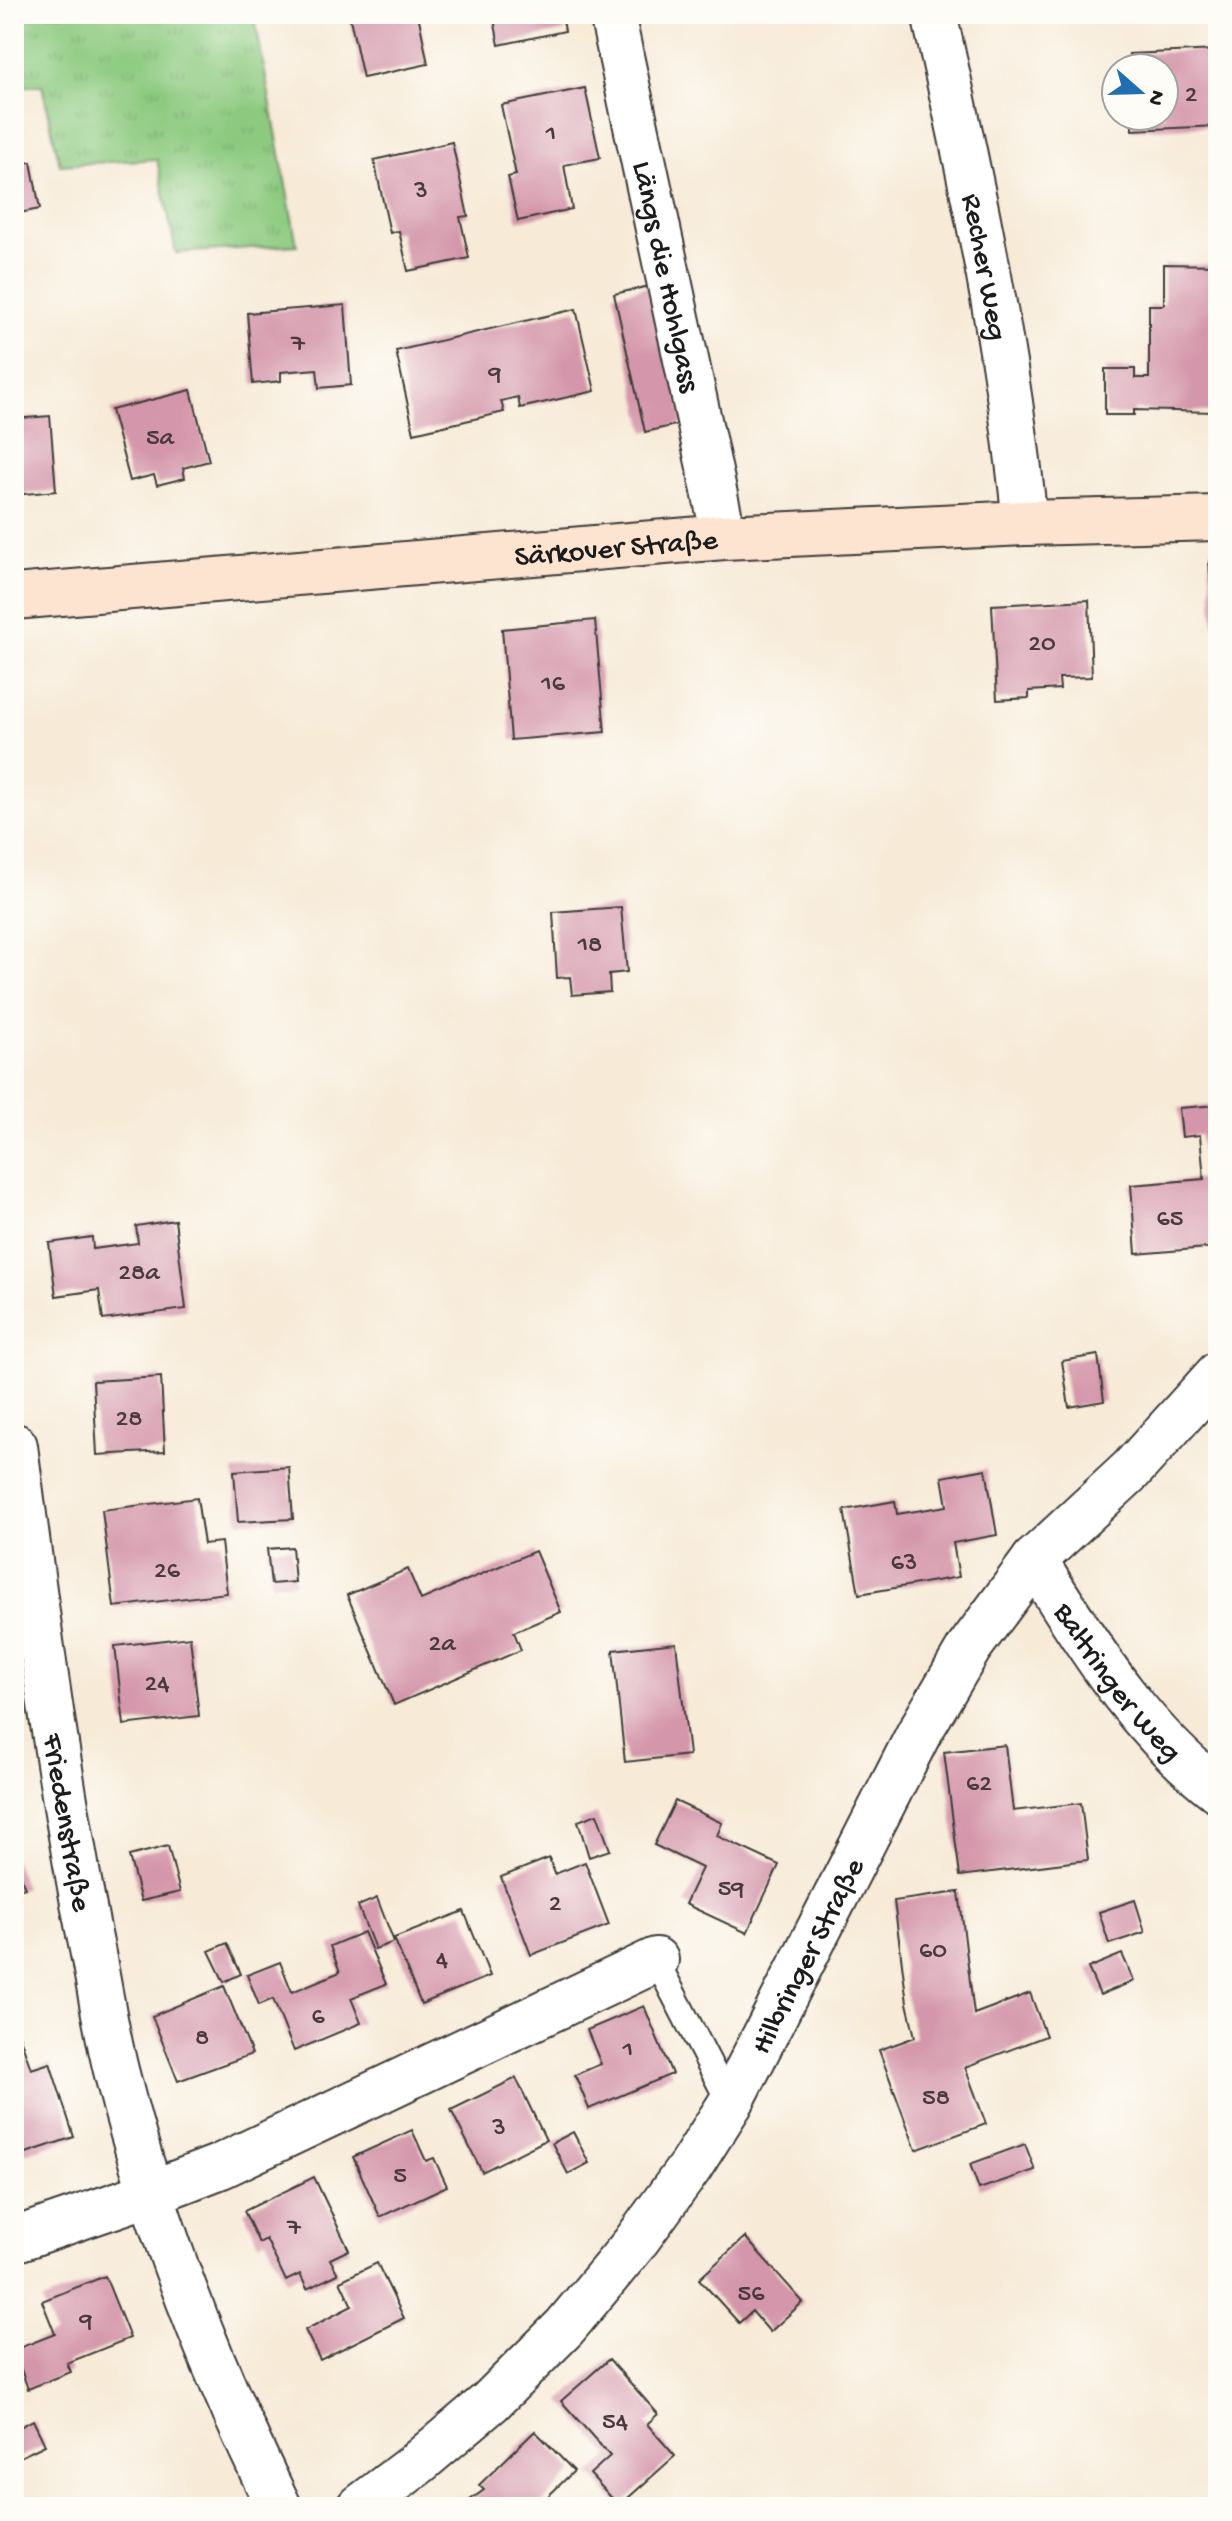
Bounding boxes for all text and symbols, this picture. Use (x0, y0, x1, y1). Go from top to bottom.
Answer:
north arrow (1100, 52, 1180, 132)
house number: 2 (1185, 81, 1198, 112)
text: N (1140, 86, 1170, 109)
house number: 1 (545, 120, 556, 151)
street label: Längs die Hohlgass (622, 158, 706, 397)
house number: 3 (413, 177, 428, 208)
street label: Recher Weg (951, 191, 1013, 343)
house number: 7 (290, 330, 306, 361)
house number: 9 (487, 360, 502, 391)
house number: 5a (146, 424, 176, 455)
street label: Särkover Straße (513, 525, 720, 577)
house number: 20 (1028, 630, 1056, 661)
house number: 16 (540, 670, 566, 701)
house number: 18 (577, 931, 602, 962)
house number: 65 (1157, 1205, 1183, 1236)
house number: 28a (118, 1259, 161, 1290)
house number: 28 (116, 1405, 143, 1436)
house number: 63 (891, 1549, 917, 1580)
house number: 26 (154, 1557, 181, 1588)
street label: Baltringer Weg (1043, 1597, 1187, 1771)
house number: 2a (428, 1630, 457, 1661)
house number: 24 (144, 1670, 170, 1701)
street label: Friedenstraße (33, 1731, 97, 1915)
house number: 62 (966, 1770, 992, 1801)
street label: Hilbringer Straße (745, 1853, 874, 2061)
house number: 59 (718, 1875, 744, 1906)
house number: 2 (549, 1890, 562, 1921)
house number: 60 (919, 1937, 947, 1968)
house number: 4 (436, 1946, 448, 1977)
house number: 6 (311, 2003, 325, 2034)
house number: 8 (195, 2024, 209, 2055)
house number: 1 (622, 2036, 633, 2067)
house number: 58 (922, 2084, 950, 2115)
house number: 3 (491, 2114, 506, 2145)
house number: 5 (393, 2162, 407, 2193)
house number: 7 (286, 2214, 302, 2245)
house number: 56 (738, 2280, 765, 2311)
house number: 9 (78, 2307, 93, 2338)
house number: 54 (602, 2408, 628, 2439)

